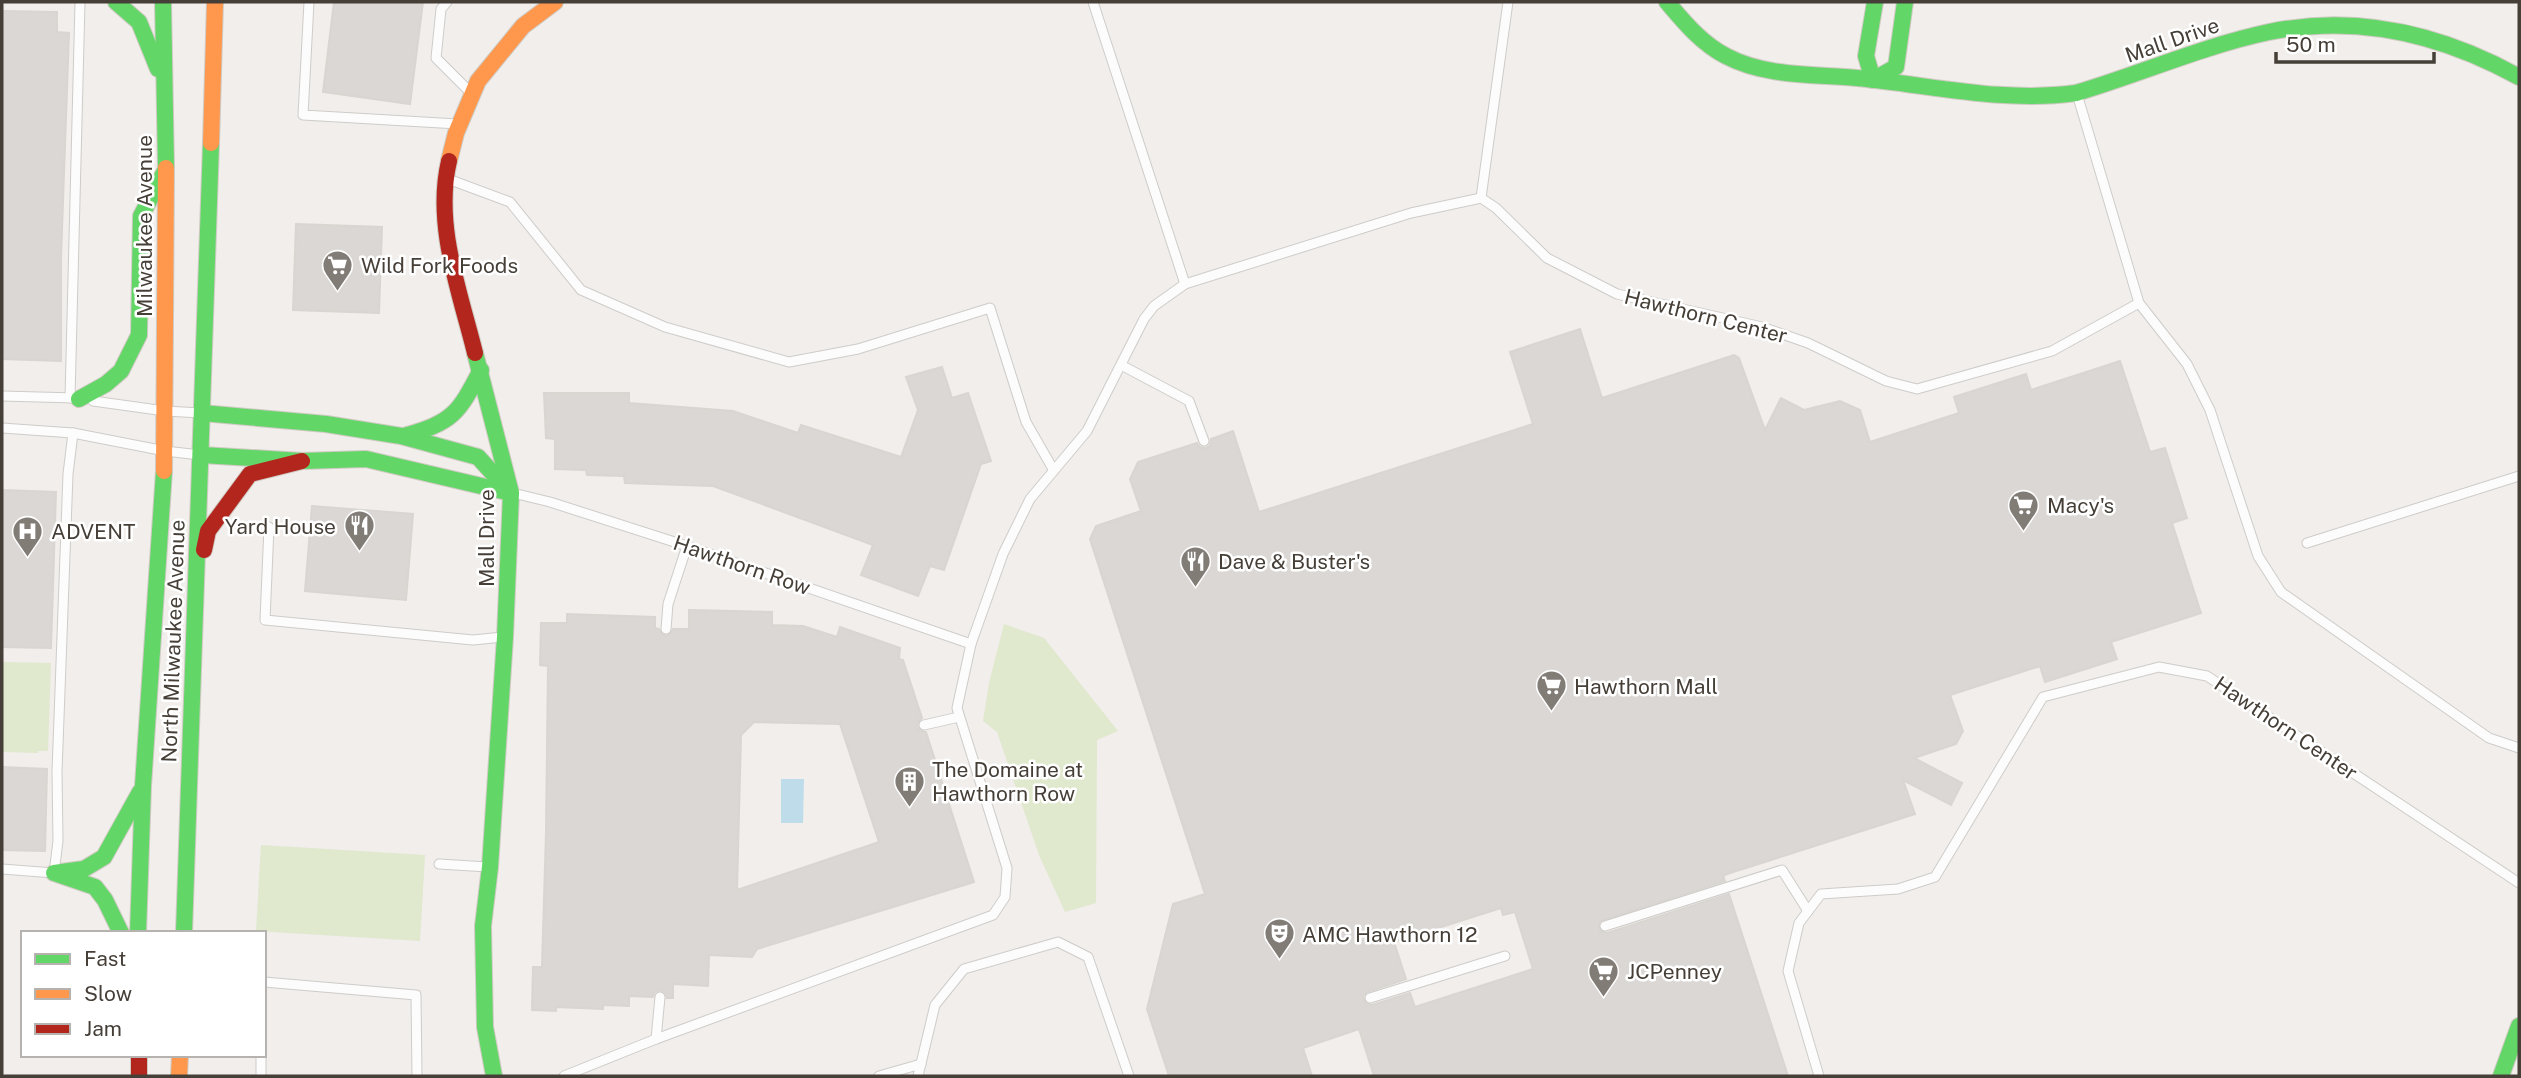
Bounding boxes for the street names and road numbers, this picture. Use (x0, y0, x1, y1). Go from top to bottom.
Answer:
street label: Mall Drive (2122, 12, 2222, 68)
street label: Milwaukee Avenue (132, 135, 157, 317)
street label: Hawthorn Center (1622, 284, 1790, 348)
street label: Mall Drive (474, 489, 499, 587)
street label: North Milwaukee Avenue (156, 519, 190, 763)
street label: Hawthorn Row (670, 530, 814, 600)
street label: Hawthorn Center (2210, 671, 2362, 785)

